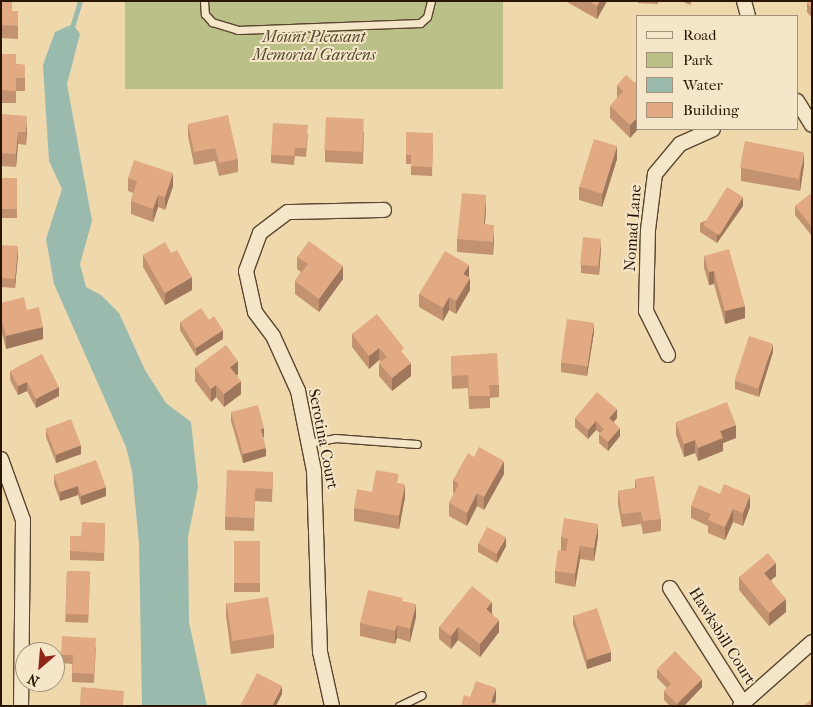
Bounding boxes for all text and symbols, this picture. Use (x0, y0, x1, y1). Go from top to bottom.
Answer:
legend (636, 15, 798, 130)
text: Road (683, 26, 716, 44)
park label: Mount Pleasant Memorial Gardens (252, 27, 376, 65)
text: Park (683, 51, 713, 69)
text: Water (683, 76, 723, 94)
text: Building (683, 101, 739, 119)
street label: Nomad Lane (620, 184, 646, 272)
street label: Serotina Court (304, 387, 342, 491)
street label: Hawksbill Court (684, 584, 760, 688)
north arrow (15, 642, 65, 692)
text: N (25, 670, 42, 690)

